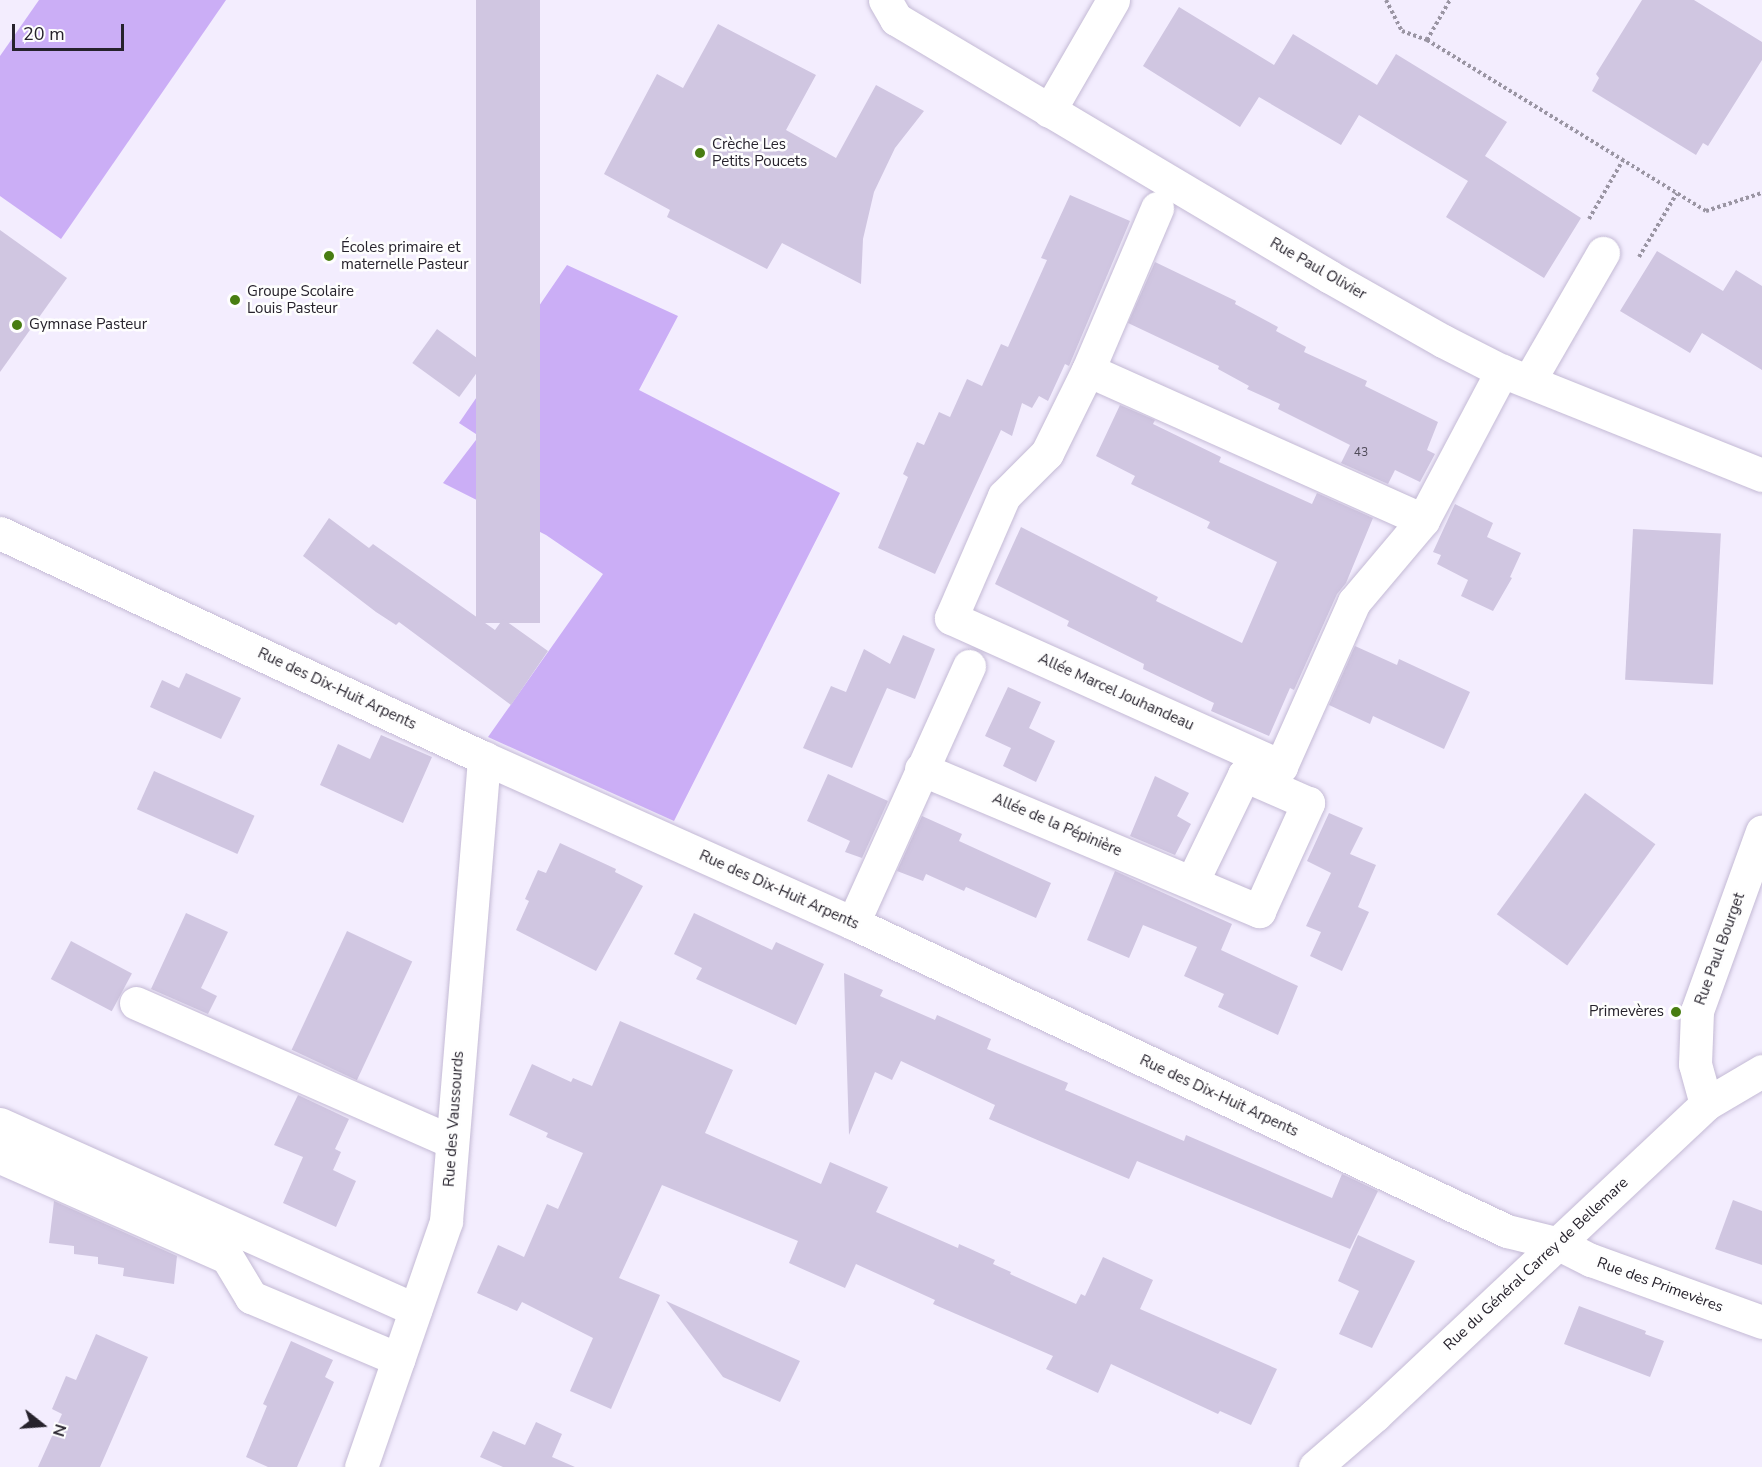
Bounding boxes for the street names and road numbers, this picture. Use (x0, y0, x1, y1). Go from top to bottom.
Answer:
street label: Rue Paul Olivier (1267, 234, 1369, 304)
street label: Rue des Dix-Huit Arpents (255, 644, 419, 734)
street label: Allée Marcel Jouhandeau (1035, 650, 1197, 734)
street label: Allée de la Pépinière (990, 790, 1124, 860)
street label: Rue des Dix-Huit Arpents (696, 847, 862, 933)
street label: Rue Paul Bourget (1691, 890, 1749, 1008)
street label: Rue des Vaussourds (440, 1050, 468, 1188)
street label: Rue des Dix-Huit Arpents (1137, 1051, 1301, 1141)
street label: Rue du Général Carrey de Bellemare (1440, 1174, 1632, 1354)
street label: Rue des Primevères (1594, 1254, 1726, 1316)

